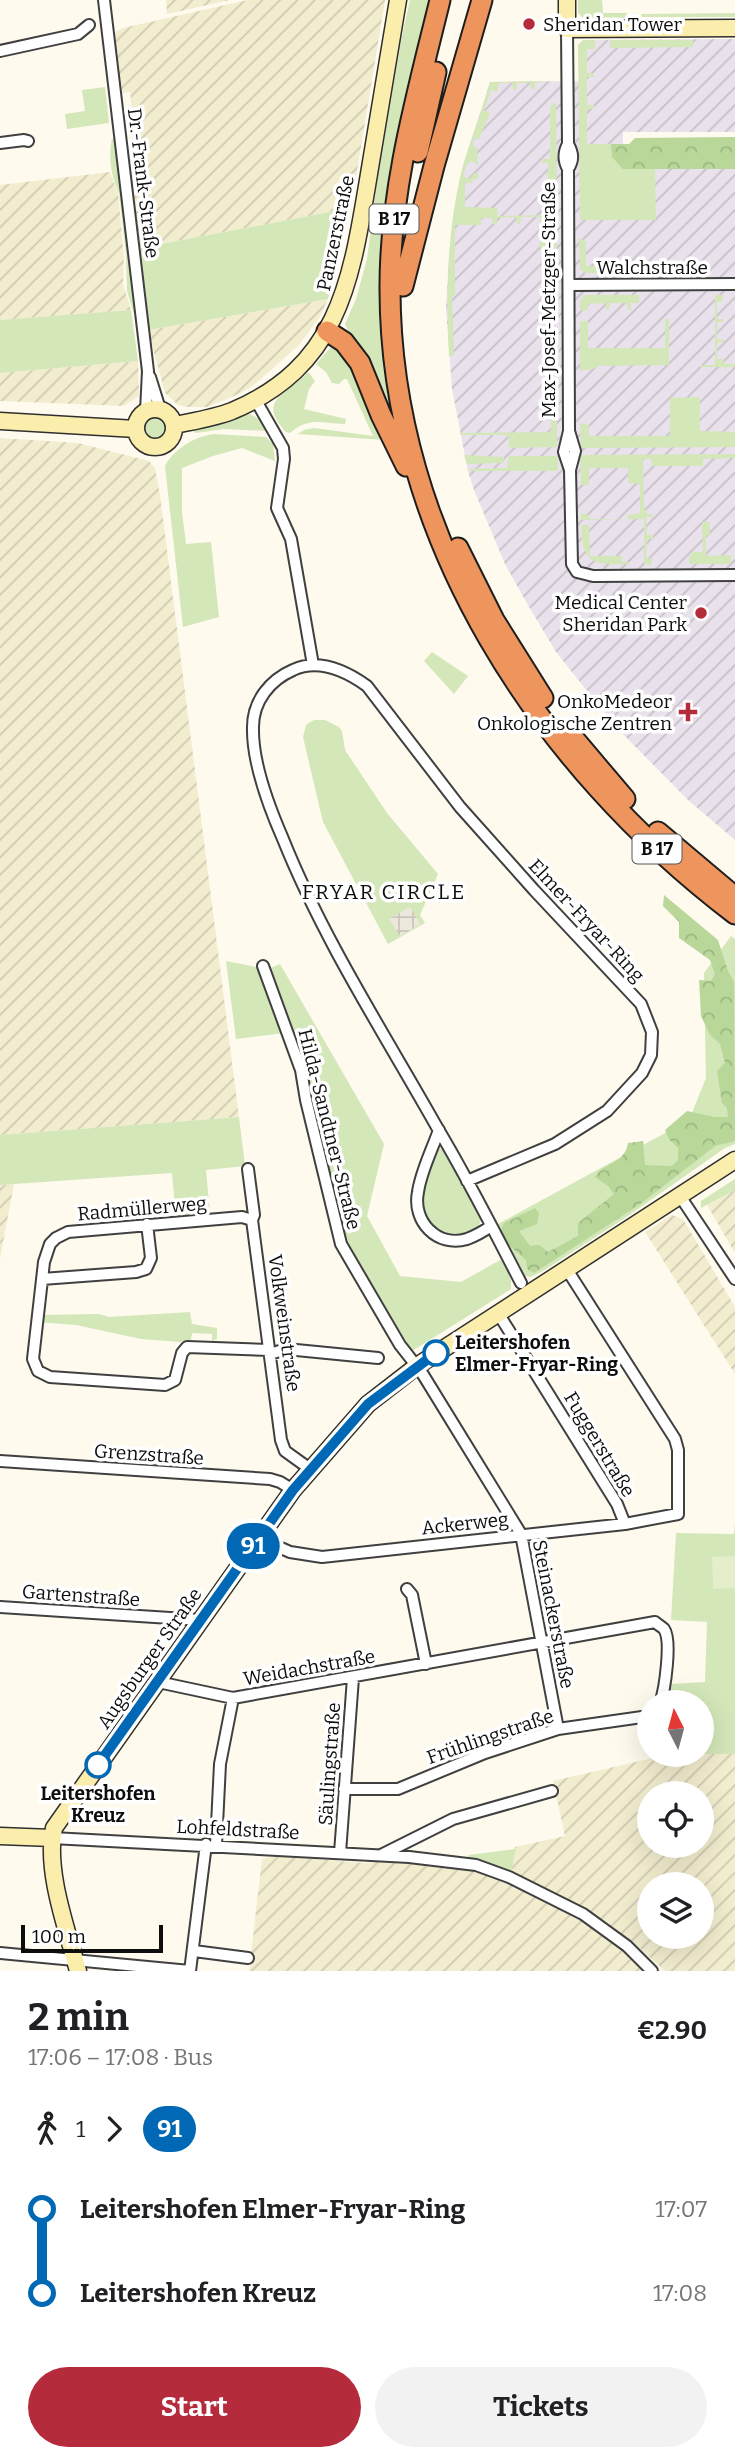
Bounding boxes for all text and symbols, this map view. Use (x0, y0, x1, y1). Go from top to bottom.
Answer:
place label: Sheridan Tower (543, 13, 683, 36)
marker: Sheridan Tower (521, 16, 537, 32)
street label: Dr.-Frank-Straße (123, 107, 164, 259)
street label: Panzerstraße (312, 173, 359, 293)
street label: Max-Josef-Metzger-Straße (537, 182, 560, 418)
road number: B 17 (370, 204, 418, 233)
street label: Walchstraße (596, 256, 708, 279)
place label: Medical Center Sheridan Park (554, 591, 688, 636)
marker: Medical Center Sheridan Park (693, 605, 709, 621)
place label: OnkoMedeor Onkologische Zentren (477, 690, 673, 735)
marker: OnkoMedeor Onkologische Zentren (678, 702, 698, 722)
road number: B 17 (632, 834, 682, 864)
street label: Elmer-Fryar-Ring (524, 854, 650, 987)
district label: FRYAR CIRCLE (302, 879, 466, 905)
street label: Hilda-Sandtner-Straße (293, 1026, 366, 1232)
street label: Radmüllerweg (77, 1191, 208, 1226)
street label: Volkweinstraße (263, 1253, 306, 1393)
place label: Leitershofen Elmer-Fryar-Ring (455, 1331, 618, 1376)
marker: Leitershofen Elmer-Fryar-Ring (423, 1340, 449, 1366)
street label: Fuggerstraße (559, 1387, 640, 1501)
street label: Grenzstraße (93, 1439, 205, 1470)
street label: Ackerweg (420, 1507, 510, 1540)
line badge: 91 (222, 1523, 284, 1569)
text: 91 (241, 1532, 265, 1560)
street label: Steinackerstraße (528, 1538, 579, 1690)
street label: Gartenstraße (21, 1580, 141, 1611)
street label: Augsburger Straße (92, 1583, 207, 1733)
street label: Weidachstraße (241, 1645, 377, 1690)
north arrow (637, 1690, 714, 1768)
map controls (637, 1690, 714, 1949)
street label: Säulingstraße (314, 1702, 345, 1826)
street label: Frühlingstraße (424, 1704, 557, 1769)
marker: Leitershofen Kreuz (85, 1752, 111, 1778)
button: locate (637, 1781, 714, 1858)
place label: Leitershofen Kreuz (40, 1782, 156, 1827)
street label: Lohfeldstraße (176, 1815, 300, 1844)
button: layers (637, 1872, 714, 1949)
scale bar (21, 1922, 163, 1954)
text: 100 m (32, 1925, 86, 1948)
text: 2 min (28, 1994, 129, 2040)
text: €2.90 (637, 2015, 707, 2046)
text: 17:06 – 17:08 · Bus (28, 2043, 213, 2071)
icon: walk (28, 2110, 66, 2148)
icon: forward (95, 2110, 133, 2148)
text: 1 (76, 2115, 85, 2143)
text: 91 (157, 2115, 182, 2143)
text: Leitershofen Elmer-Fryar-Ring (80, 2194, 466, 2225)
text: 17:07 (655, 2195, 707, 2223)
text: Leitershofen Kreuz (80, 2278, 316, 2309)
text: 17:08 (653, 2279, 707, 2307)
button: Start (28, 2367, 361, 2447)
button: Tickets (375, 2367, 707, 2447)

